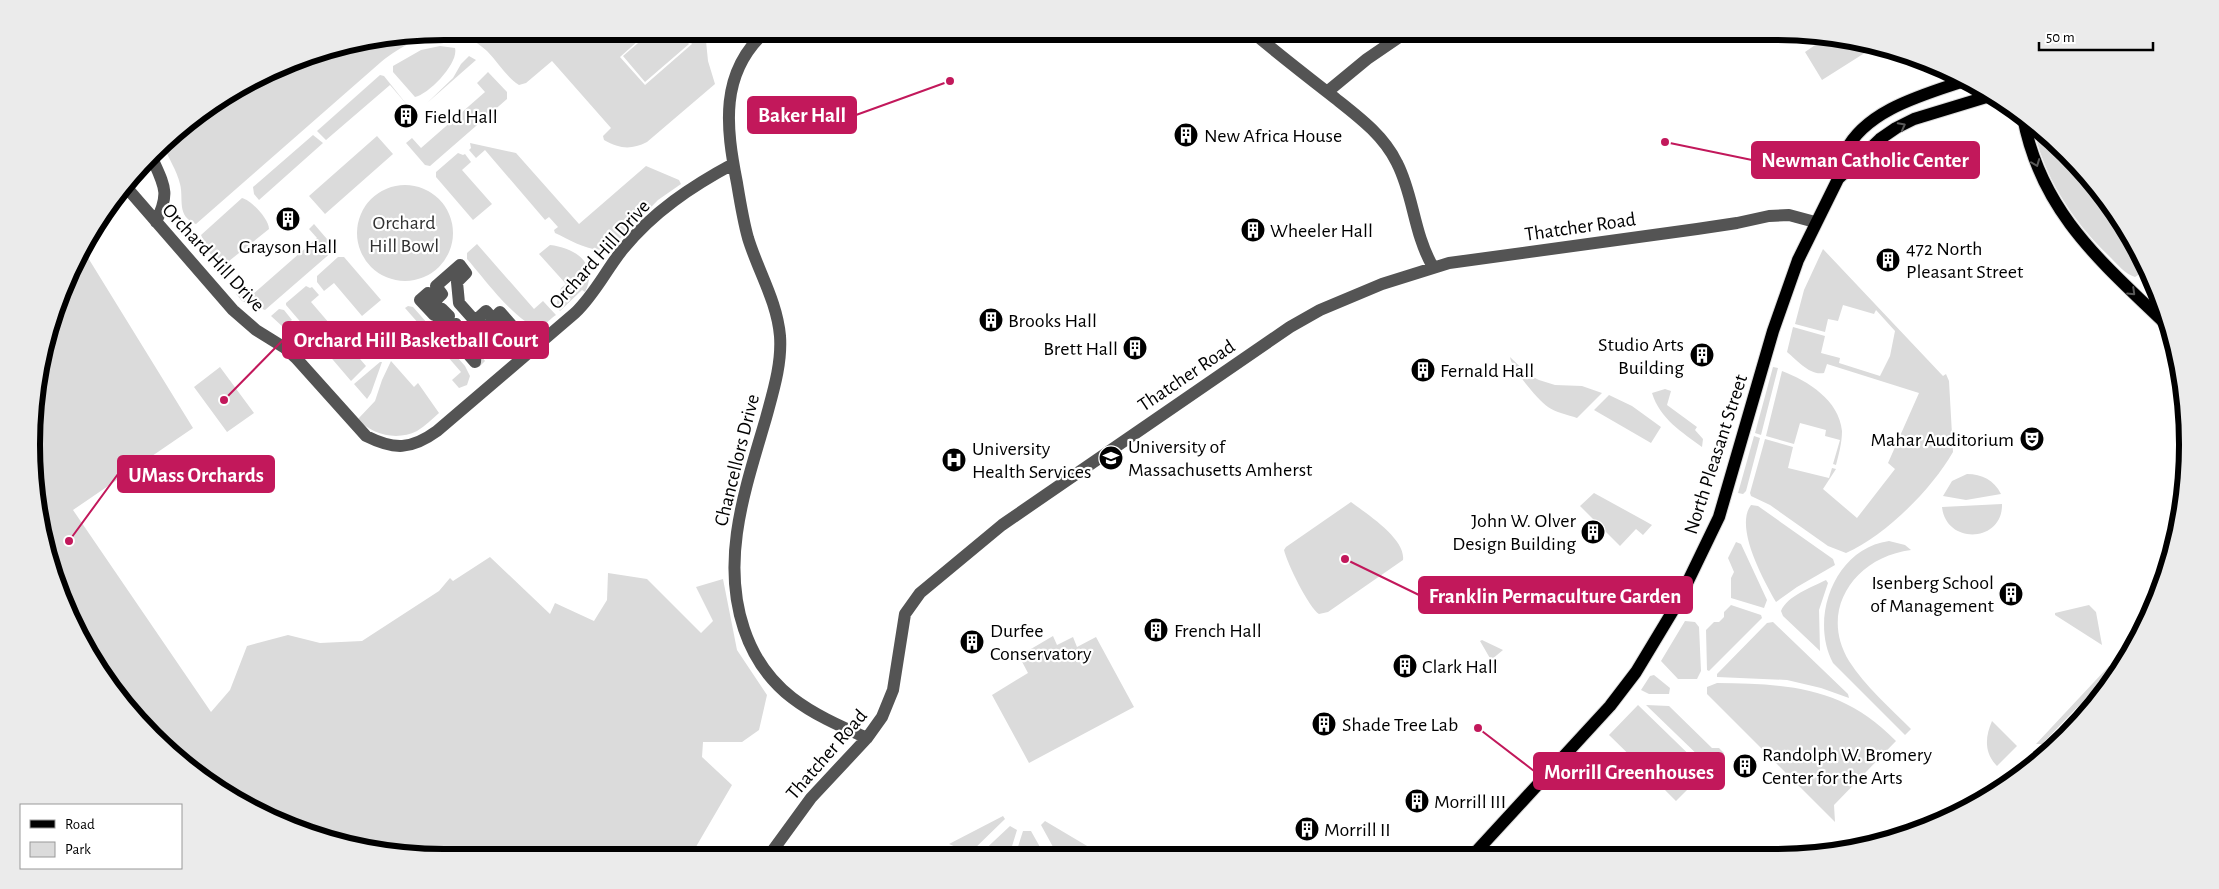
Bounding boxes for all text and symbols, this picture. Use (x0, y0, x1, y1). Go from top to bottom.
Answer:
scale bar (2039, 20, 2153, 52)
text: 50 m (2046, 30, 2075, 45)
callout: Baker Hall (748, 97, 856, 133)
building icon: Field Hall (393, 103, 419, 129)
text: Baker Hall (758, 105, 846, 126)
place label: Field Hall (424, 107, 498, 127)
building icon: New Africa House (1173, 122, 1199, 148)
one-way arrow (1897, 122, 1906, 132)
place label: New Africa House (1204, 126, 1342, 146)
callout: Newman Catholic Center (1752, 142, 1979, 178)
text: Newman Catholic Center (1761, 150, 1969, 171)
one-way arrow (2030, 159, 2040, 167)
street label: Orchard Hill Drive (546, 196, 654, 313)
street label: Orchard Hill Drive (158, 200, 268, 316)
building icon: Grayson Hall (275, 206, 301, 232)
street label: Thatcher Road (1523, 209, 1637, 245)
park label: Orchard Hill Bowl (369, 213, 439, 256)
building icon: Wheeler Hall (1240, 217, 1266, 243)
place label: Wheeler Hall (1270, 221, 1373, 241)
place label: Grayson Hall (239, 237, 337, 257)
place label: 472 North Pleasant Street (1906, 239, 2024, 282)
building icon: 472 North Pleasant Street (1875, 247, 1901, 273)
one-way arrow (2127, 286, 2136, 295)
building icon: Brooks Hall (978, 307, 1004, 333)
place label: Brooks Hall (1008, 311, 1097, 331)
callout: Orchard Hill Basketball Court (283, 322, 548, 358)
text: Orchard Hill Basketball Court (294, 330, 538, 351)
building icon: Brett Hall (1122, 335, 1148, 361)
place label: Studio Arts Building (1598, 335, 1684, 378)
street label: Thatcher Road (1134, 336, 1239, 415)
place label: Brett Hall (1043, 339, 1118, 359)
building icon: Studio Arts Building (1689, 342, 1715, 368)
building icon: Fernald Hall (1410, 357, 1436, 383)
place label: Fernald Hall (1440, 361, 1534, 381)
street label: North Pleasant Street (1681, 371, 1751, 537)
street label: Chancellors Drive (711, 392, 763, 528)
theatre icon: Mahar Auditorium (2019, 426, 2045, 452)
place label: Mahar Auditorium (1870, 430, 2014, 450)
place label: University of Massachusetts Amherst (1128, 437, 1313, 480)
place label: University Health Services (972, 439, 1091, 482)
school or university icon: University of Massachusetts Amherst (1098, 445, 1124, 471)
hospital icon: University Health Services (941, 447, 967, 473)
callout: UMass Orchards (118, 456, 274, 492)
text: UMass Orchards (128, 465, 264, 486)
place label: John W. Olver Design Building (1452, 511, 1577, 554)
building icon: John W. Olver Design Building (1580, 519, 1606, 545)
place label: Isenberg School of Management (1870, 573, 1995, 616)
callout: Franklin Permaculture Garden (1419, 577, 1692, 613)
building icon: Isenberg School of Management (1998, 581, 2024, 607)
text: Franklin Permaculture Garden (1429, 586, 1681, 607)
building icon: French Hall (1143, 617, 1169, 643)
place label: Durfee Conservatory (990, 621, 1092, 664)
place label: French Hall (1174, 621, 1262, 641)
building icon: Durfee Conservatory (959, 629, 985, 655)
building icon: Clark Hall (1392, 653, 1418, 679)
place label: Clark Hall (1422, 657, 1498, 677)
street label: Thatcher Road (782, 706, 871, 804)
building icon: Shade Tree Lab (1311, 711, 1337, 737)
place label: Shade Tree Lab (1342, 715, 1458, 735)
place label: Randolph W. Bromery Center for the Arts (1762, 745, 1933, 788)
callout: Morrill Greenhouses (1534, 753, 1724, 789)
building icon: Randolph W. Bromery Center for the Arts (1732, 753, 1758, 779)
text: Morrill Greenhouses (1544, 762, 1714, 783)
building icon: Morrill III (1404, 788, 1430, 814)
place label: Morrill III (1434, 792, 1506, 812)
legend (20, 804, 182, 869)
building icon: Morrill II (1294, 816, 1320, 842)
text: Road (65, 817, 95, 832)
place label: Morrill II (1324, 820, 1391, 840)
text: Park (65, 842, 91, 857)

